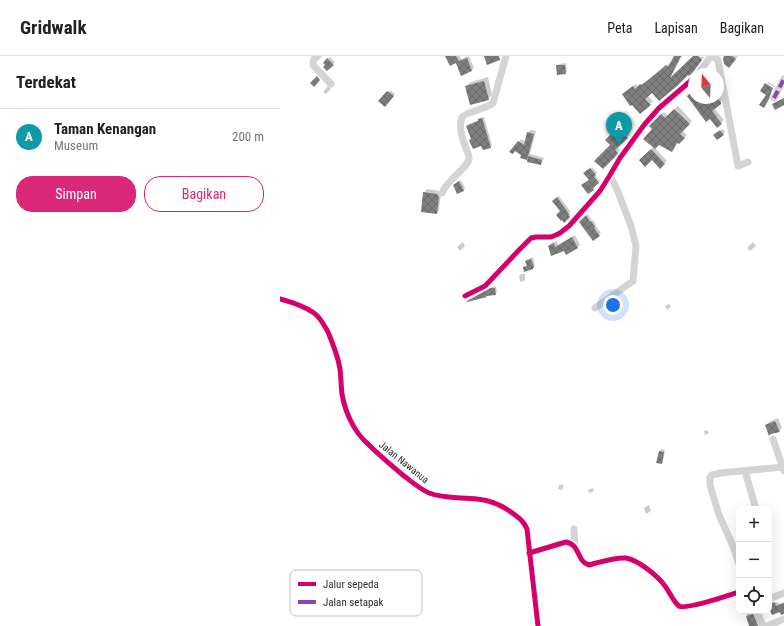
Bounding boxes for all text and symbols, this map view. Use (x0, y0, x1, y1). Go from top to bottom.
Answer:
text: Gridwalk (20, 16, 86, 39)
text: Peta (607, 20, 632, 36)
text: Lapisan (654, 20, 698, 36)
text: Bagikan (720, 20, 764, 36)
north arrow (688, 68, 724, 104)
text: Terdekat (16, 72, 76, 92)
pin: A (606, 112, 632, 145)
text: Taman Kenangan (54, 120, 156, 138)
text: A (25, 129, 33, 144)
text: 200 m (232, 129, 264, 144)
text: Museum (54, 138, 98, 153)
button: Simpan (16, 176, 136, 212)
button: Bagikan (144, 176, 264, 212)
your location (603, 295, 623, 315)
street label: Jalan Nawanua (377, 439, 431, 485)
map controls (736, 506, 772, 614)
button: + (736, 506, 772, 542)
button: − (736, 542, 772, 578)
legend (290, 570, 422, 616)
text: Jalur sepeda (323, 578, 379, 591)
button: locate (736, 578, 772, 614)
text: Jalan setapak (323, 596, 384, 609)

